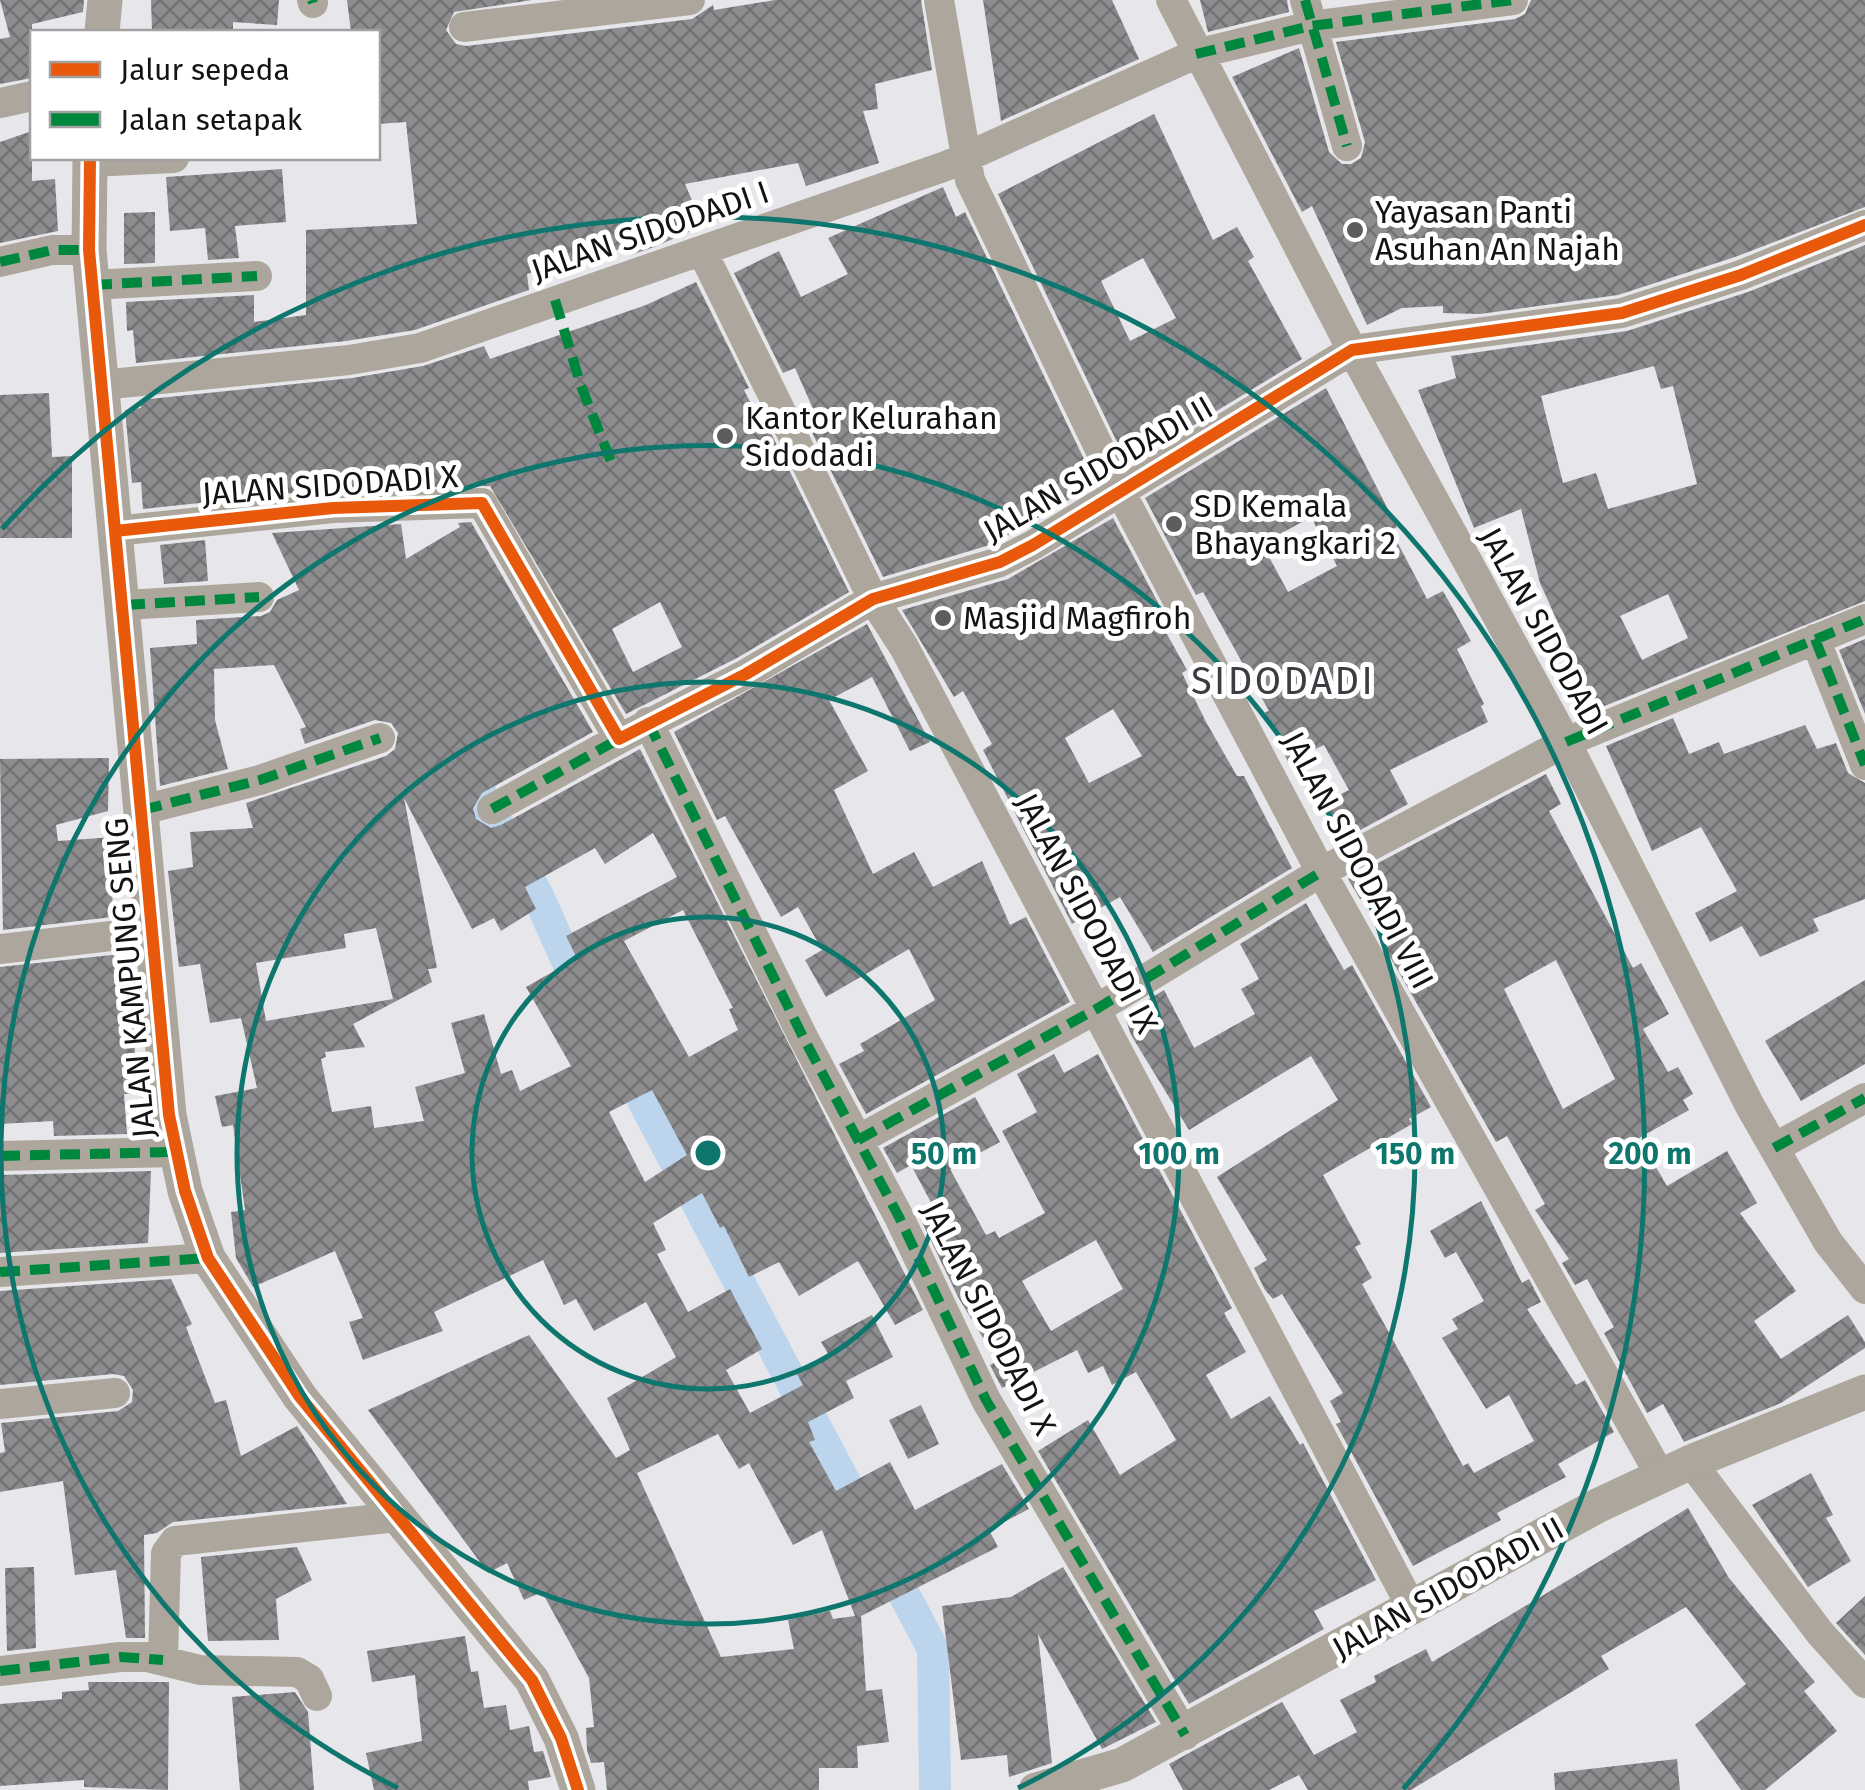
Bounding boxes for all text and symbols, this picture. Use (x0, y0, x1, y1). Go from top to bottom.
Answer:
legend (30, 30, 380, 160)
text: Jalur sepeda (120, 52, 290, 88)
text: Jalan setapak (120, 102, 303, 138)
street label: JALAN SIDODADI I (526, 173, 774, 289)
place label: Yayasan Panti Asuhan An Najah (1375, 193, 1620, 268)
marker: Yayasan Panti Asuhan An Najah (1344, 219, 1366, 241)
street label: JALAN SIDODADI II (977, 388, 1219, 550)
place label: Kantor Kelurahan Sidodadi (745, 399, 998, 474)
marker: Kantor Kelurahan Sidodadi (714, 425, 736, 447)
street label: JALAN SIDODADI X (201, 457, 460, 513)
place label: SD Kemala Bhayangkari 2 (1194, 487, 1396, 562)
marker: SD Kemala Bhayangkari 2 (1163, 513, 1185, 535)
street label: JALAN SIDODADI (1471, 521, 1617, 741)
place label: Masjid Magfiroh (963, 599, 1191, 637)
marker: Masjid Magfiroh (932, 607, 954, 629)
district label: SIDODADI (1191, 658, 1375, 704)
street label: JALAN SIDODADI VIII (1274, 725, 1442, 995)
street label: JALAN SIDODADI IX (1008, 787, 1167, 1040)
street label: JALAN KAMPUNG SENG (97, 816, 163, 1140)
centre of rings (690, 1135, 726, 1171)
text: 50 m (911, 1136, 977, 1172)
text: 100 m (1138, 1136, 1220, 1172)
text: 150 m (1375, 1136, 1455, 1172)
text: 200 m (1608, 1136, 1692, 1172)
street label: JALAN SIDODADI X (914, 1195, 1065, 1442)
street label: JALAN SIDODADI II (1326, 1509, 1570, 1667)

